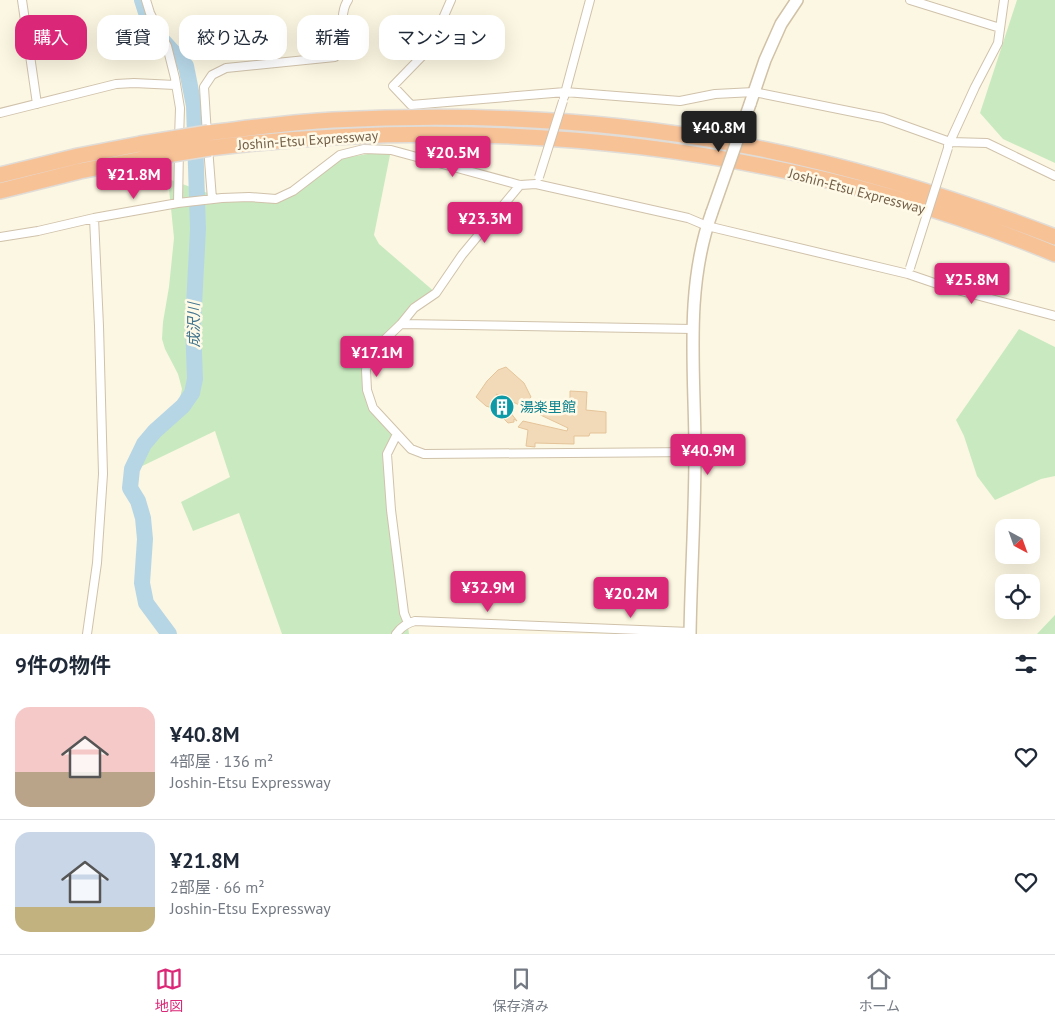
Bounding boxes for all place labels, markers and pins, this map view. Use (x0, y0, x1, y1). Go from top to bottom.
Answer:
pin: ¥40.8M (678, 110, 760, 153)
pin: ¥20.5M (412, 136, 494, 178)
pin: ¥21.8M (93, 158, 175, 200)
pin: ¥23.3M (444, 202, 526, 244)
pin: ¥25.8M (931, 262, 1013, 305)
pin: ¥17.1M (336, 336, 418, 378)
building icon: 湯楽里館 (489, 394, 515, 420)
place label: 湯楽里館 (520, 398, 576, 416)
pin: ¥40.9M (667, 434, 749, 476)
pin: ¥32.9M (447, 570, 529, 613)
pin: ¥20.2M (590, 576, 672, 619)

